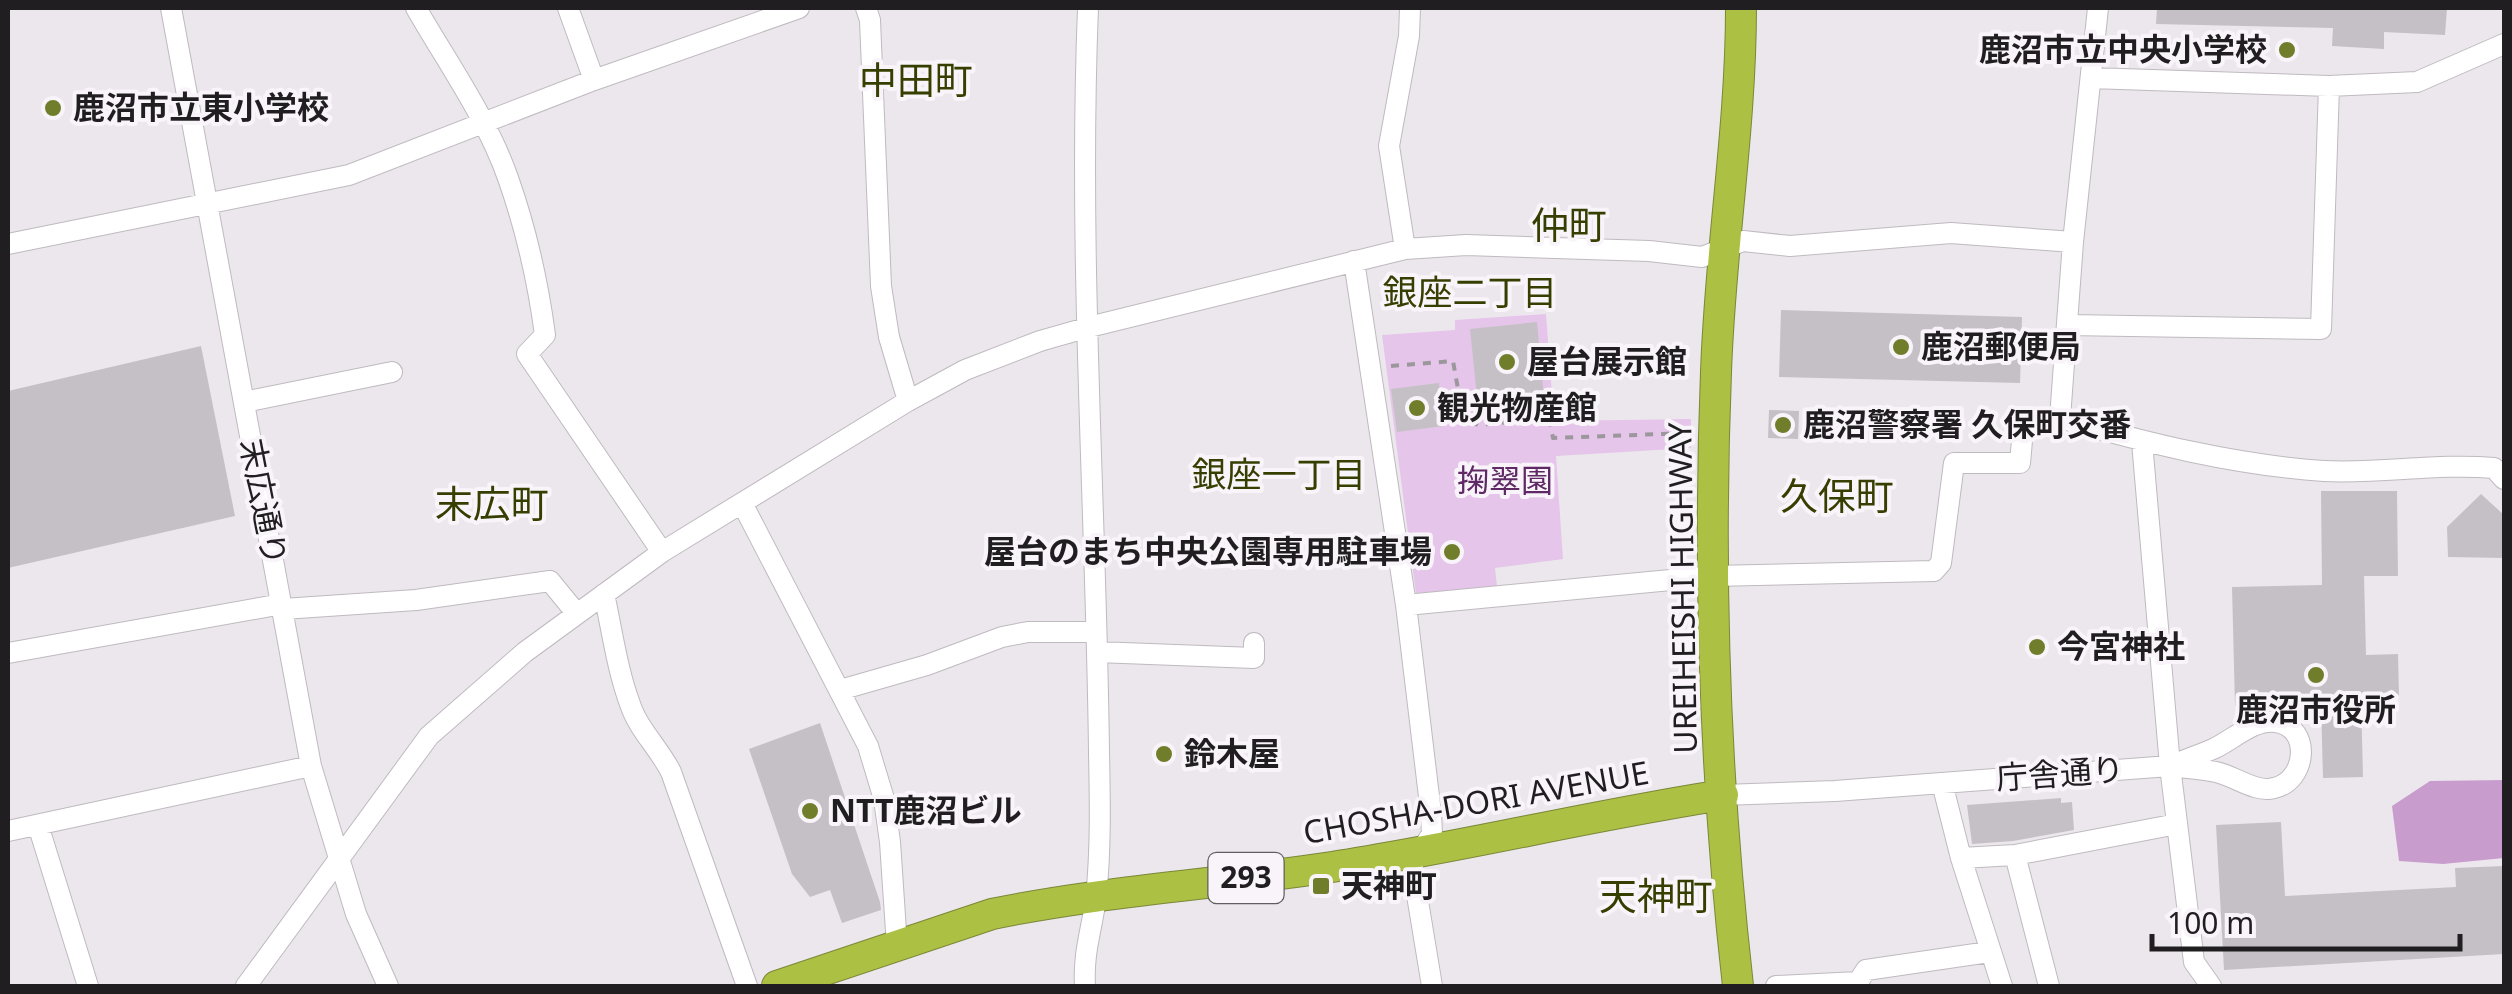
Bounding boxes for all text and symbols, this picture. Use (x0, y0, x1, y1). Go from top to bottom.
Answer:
place label: 鹿沼市立中央小学校 (1979, 27, 2267, 70)
marker: 鹿沼市立中央小学校 (2276, 39, 2298, 61)
district label: 中田町 (859, 53, 973, 105)
place label: 鹿沼市立東小学校 (73, 85, 329, 128)
marker: 鹿沼市立東小学校 (42, 97, 64, 119)
district label: 仲町 (1531, 198, 1607, 250)
district label: 銀座二丁目 (1382, 268, 1558, 315)
place label: 鹿沼郵便局 (1921, 324, 2081, 367)
marker: 鹿沼郵便局 (1890, 336, 1912, 358)
place label: 屋台展示館 (1527, 339, 1687, 382)
marker: 屋台展示館 (1496, 351, 1518, 373)
place label: 観光物産館 (1437, 385, 1597, 428)
marker: 観光物産館 (1406, 397, 1428, 419)
place label: 鹿沼警察署 久保町交番 (1803, 402, 2131, 445)
marker: 鹿沼警察署 久保町交番 (1772, 414, 1794, 436)
street label: UREIHEISHI HIGHWAY (1657, 421, 1706, 754)
street label: 末広通り (231, 435, 298, 569)
district label: 銀座一丁目 (1191, 450, 1367, 497)
park label: 掬翠園 (1457, 458, 1553, 501)
district label: 久保町 (1780, 469, 1894, 521)
district label: 末広町 (435, 477, 549, 529)
place label: 屋台のまち中央公園専用駐車場 (984, 529, 1432, 572)
marker: 屋台のまち中央公園専用駐車場 (1441, 541, 1463, 563)
place label: 今宮神社 (2057, 624, 2185, 667)
marker: 今宮神社 (2026, 636, 2048, 658)
marker: 鹿沼市役所 (2305, 664, 2327, 686)
place label: 鹿沼市役所 (2236, 687, 2396, 730)
place label: 鈴木屋 (1184, 731, 1280, 774)
marker: 鈴木屋 (1153, 743, 1175, 765)
street label: 庁舎通り (1995, 747, 2125, 798)
street label: CHOSHA-DORI AVENUE (1300, 750, 1652, 853)
place label: NTT鹿沼ビル (830, 788, 1022, 831)
marker: NTT鹿沼ビル (799, 800, 821, 822)
road number: 293 (1208, 853, 1284, 903)
place label: 天神町 (1341, 863, 1437, 906)
district label: 天神町 (1599, 869, 1713, 921)
marker: 天神町 (1310, 875, 1332, 897)
scale bar (2152, 889, 2460, 951)
text: 100 m (2167, 902, 2254, 943)

